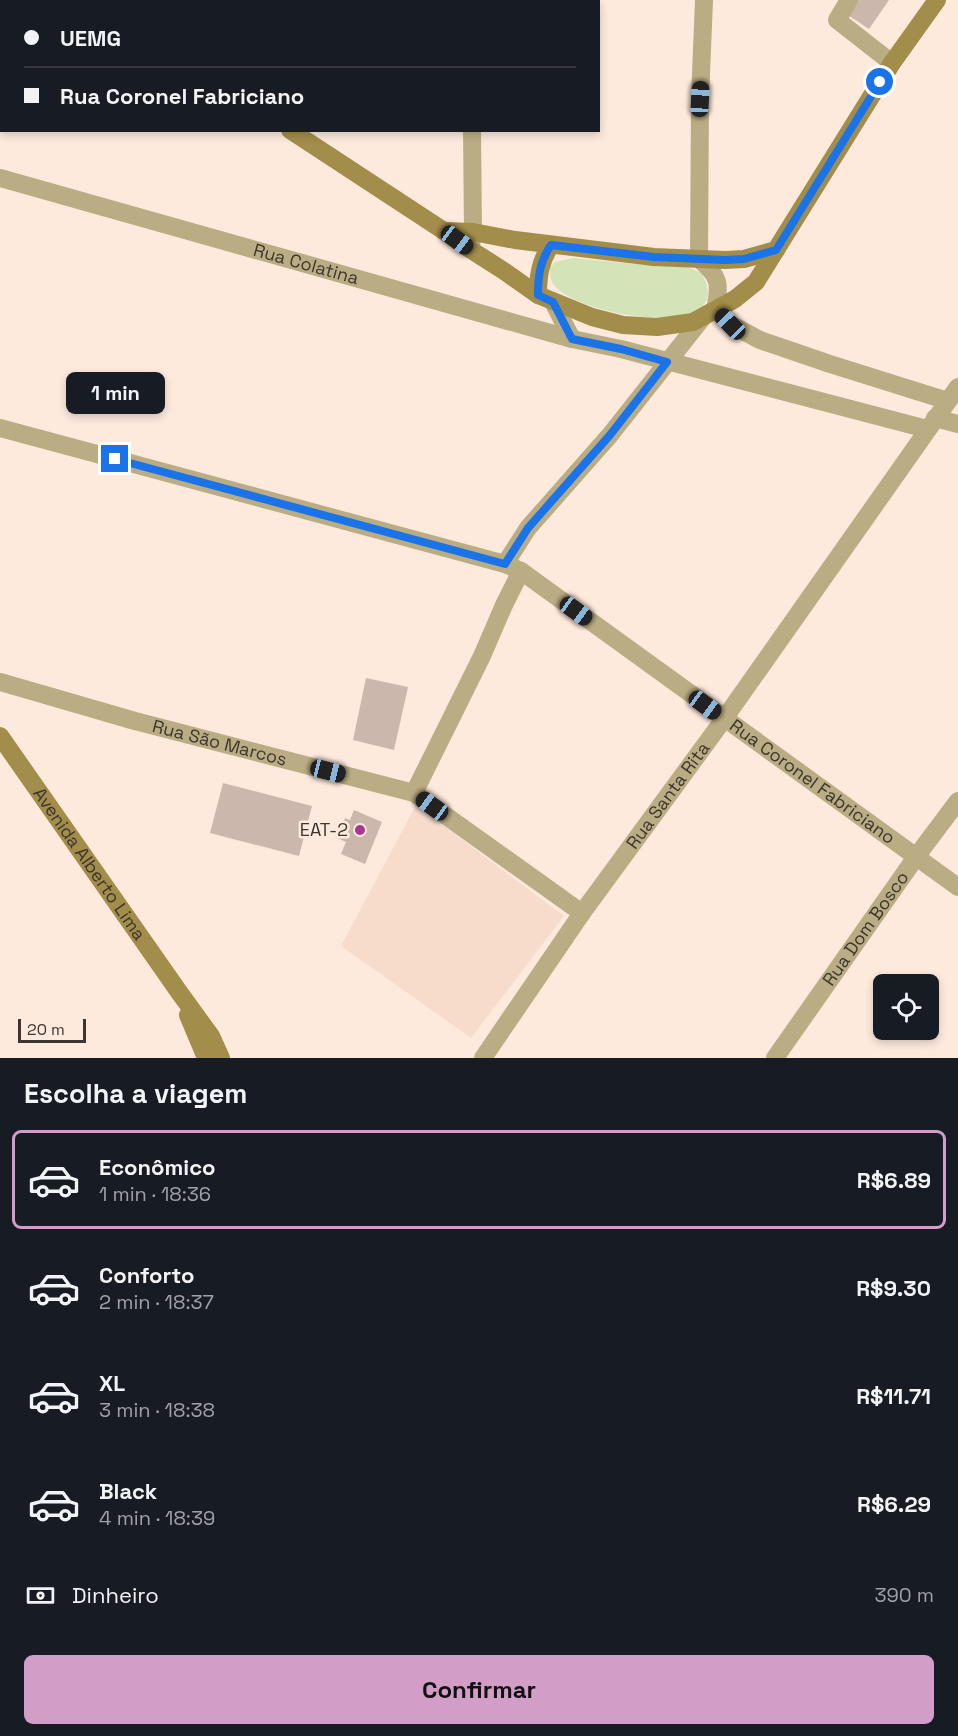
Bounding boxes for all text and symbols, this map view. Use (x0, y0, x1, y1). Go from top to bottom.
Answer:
text: UEMG (60, 24, 121, 52)
route start (866, 68, 893, 95)
car (690, 81, 710, 117)
text: Rua Coronel Fabriciano (60, 82, 304, 110)
car (437, 222, 477, 258)
street label: Rua Colatina (251, 238, 362, 289)
car (711, 305, 749, 343)
callout: 1 min (66, 372, 164, 414)
text: 1 min (91, 380, 140, 406)
route end (101, 445, 128, 472)
car (556, 593, 596, 629)
car (685, 687, 725, 723)
street label: Rua São Marcos (150, 714, 290, 771)
street label: Rua Coronel Fabriciano (725, 714, 900, 849)
street label: Rua Santa Rita (621, 737, 714, 853)
car (308, 758, 348, 784)
street label: Avenida Alberto Lima (28, 783, 151, 945)
car (412, 788, 452, 824)
place label: EAT-2 (300, 818, 348, 841)
marker: EAT-2 (353, 823, 367, 837)
street label: Rua Dom Bosco (817, 867, 914, 990)
map controls (873, 974, 939, 1040)
button: locate (873, 974, 939, 1040)
scale bar (18, 1016, 86, 1044)
text: 20 m (27, 1019, 65, 1040)
text: Escolha a viagem (24, 1076, 247, 1111)
icon: car (27, 1153, 81, 1207)
text: Econômico (99, 1153, 216, 1181)
text: R$6.89 (857, 1166, 931, 1194)
text: 1 min · 18:36 (99, 1181, 211, 1207)
icon: car (27, 1261, 81, 1315)
text: Conforto (99, 1261, 194, 1289)
text: R$9.30 (856, 1274, 931, 1302)
text: 2 min · 18:37 (99, 1289, 214, 1315)
icon: car (27, 1369, 81, 1423)
text: XL (99, 1369, 125, 1397)
text: R$11.71 (856, 1382, 931, 1410)
text: 3 min · 18:38 (99, 1397, 215, 1423)
icon: car (27, 1477, 81, 1531)
text: Black (99, 1477, 157, 1505)
text: R$6.29 (857, 1490, 931, 1518)
text: 4 min · 18:39 (99, 1505, 215, 1531)
icon: cash (24, 1579, 57, 1612)
text: Dinheiro (72, 1581, 159, 1609)
text: 390 m (875, 1582, 934, 1608)
button: Confirmar (24, 1655, 934, 1724)

